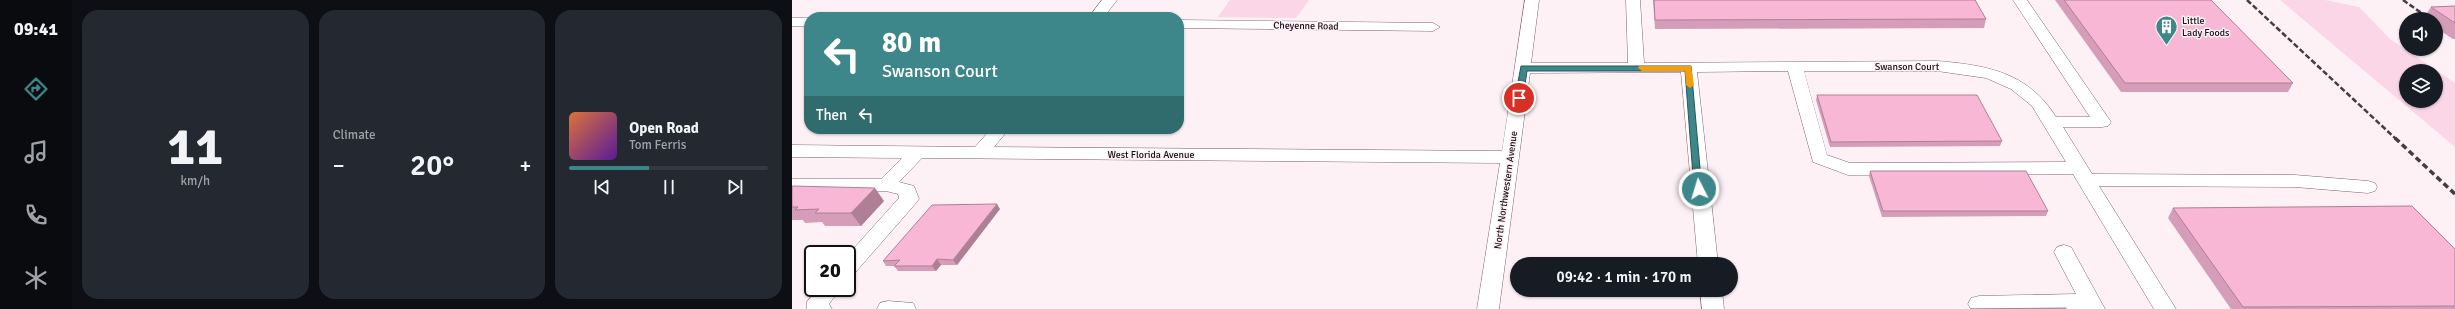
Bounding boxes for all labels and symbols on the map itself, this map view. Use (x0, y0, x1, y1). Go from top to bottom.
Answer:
building icon: Little Lady Foods (2153, 13, 2179, 46)
place label: Little Lady Foods (2182, 15, 2230, 39)
street label: Cheyenne Road (1273, 19, 1339, 33)
street label: Swanson Court (1875, 61, 1940, 73)
pin (1502, 81, 1536, 115)
street label: North Northwestern Avenue (1492, 130, 1520, 250)
street label: West Florida Avenue (1108, 149, 1194, 161)
position arrow (1678, 168, 1720, 210)
speed limit sign: 20 (804, 245, 856, 297)

